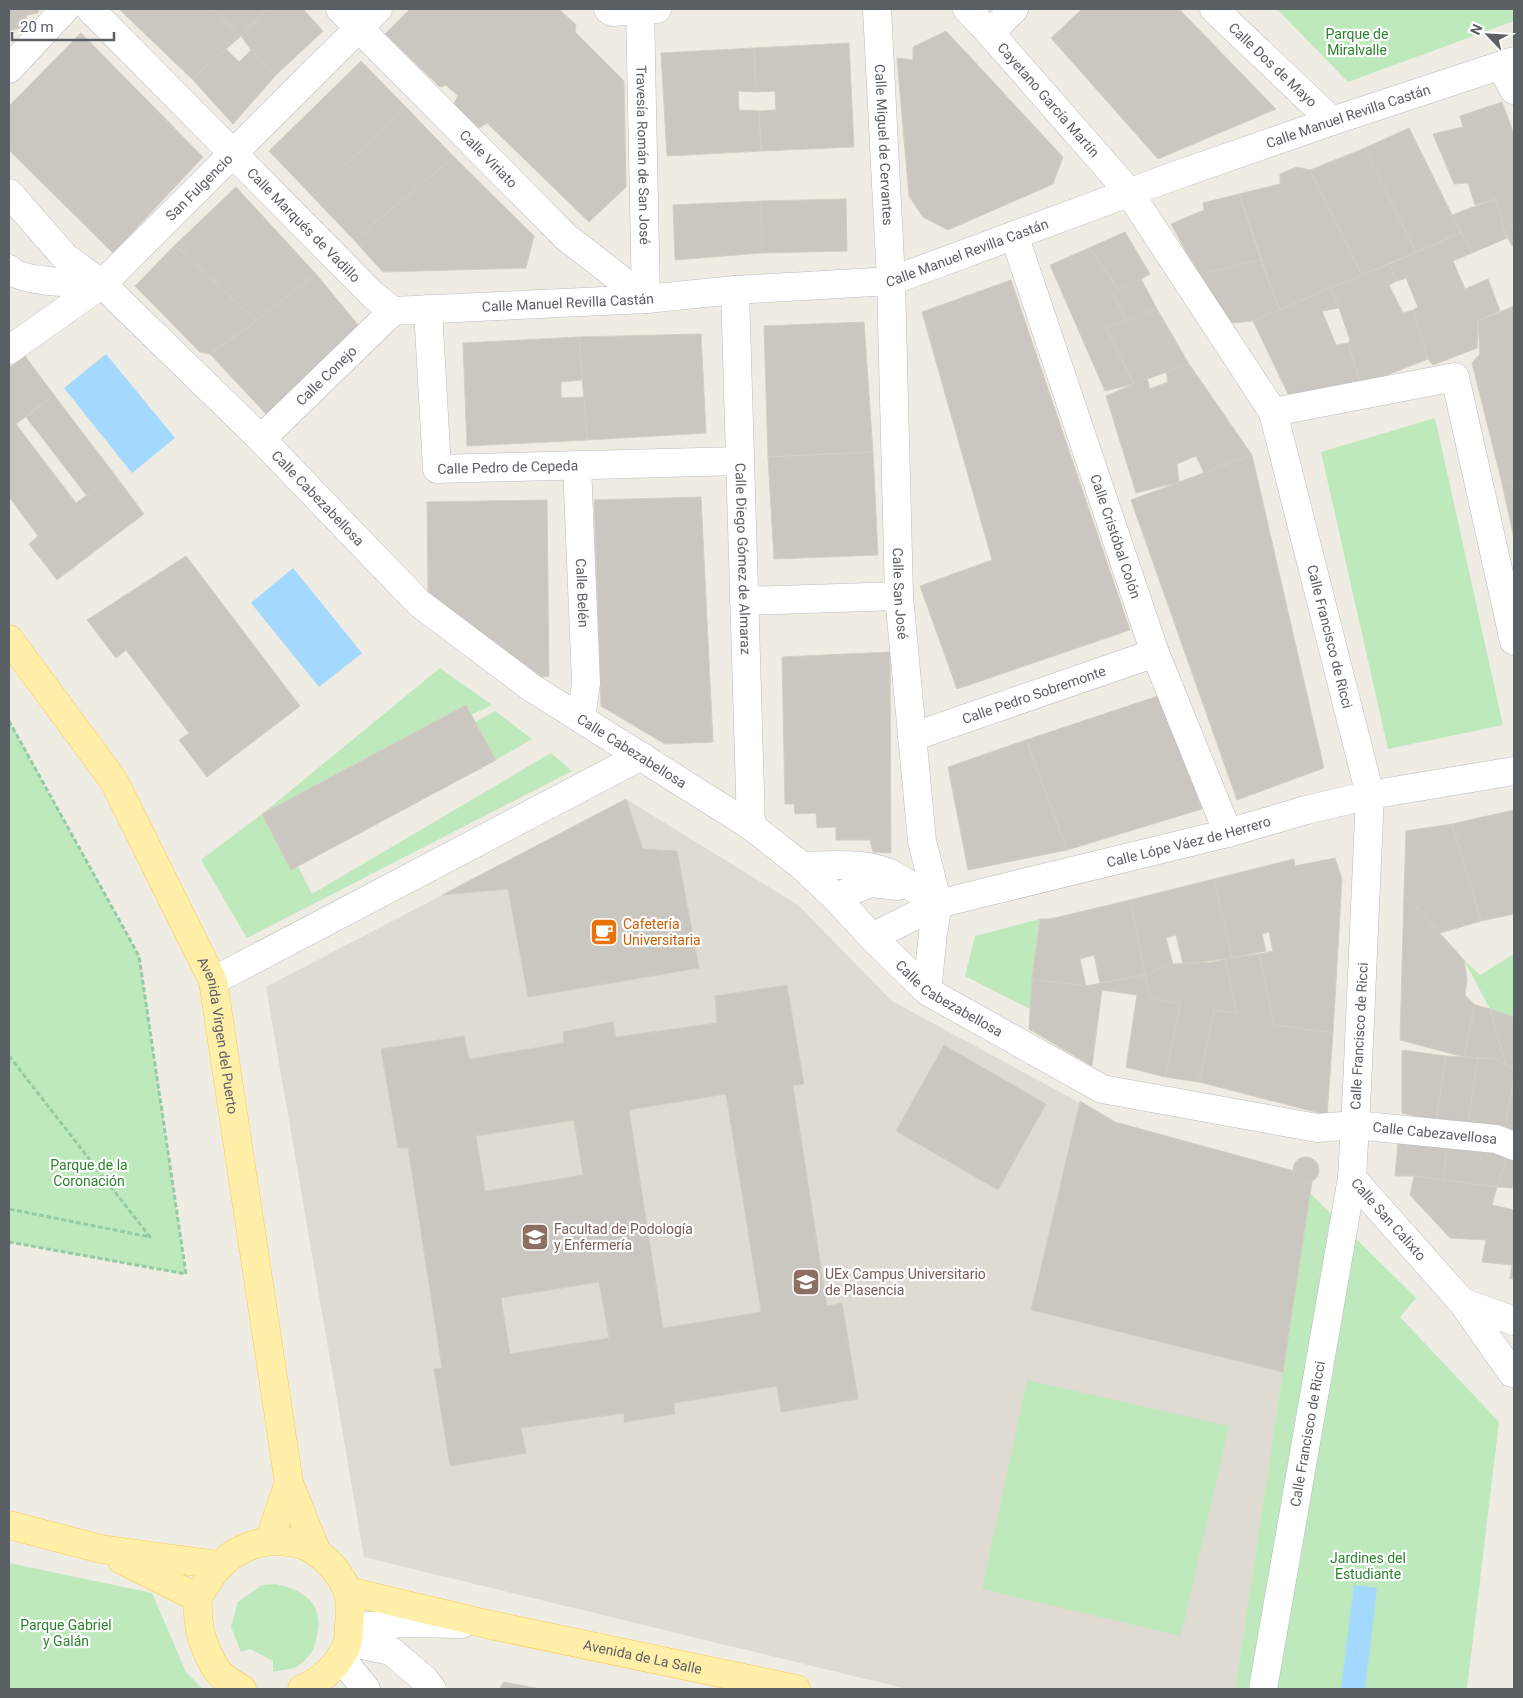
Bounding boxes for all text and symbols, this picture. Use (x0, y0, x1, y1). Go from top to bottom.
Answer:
scale bar (12, 10, 115, 42)
north arrow (1463, 10, 1513, 60)
text: 20 m (20, 18, 54, 36)
street label: Calle Dos de Mayo (1225, 19, 1320, 110)
text: N (1467, 22, 1486, 37)
park label: Parque de Miralvalle (1326, 26, 1388, 58)
street label: Cayetano García Martín (994, 39, 1103, 160)
street label: Calle Miguel de Cervantes (872, 64, 896, 226)
street label: Travesía Román de San José (633, 65, 653, 245)
street label: Calle Manuel Revilla Castán (1264, 81, 1432, 151)
street label: Calle Viriato (456, 127, 521, 191)
street label: San Fulgencio (162, 151, 236, 224)
street label: Calle Marqués de Vadillo (244, 165, 364, 285)
street label: Calle Manuel Revilla Castán (885, 215, 1050, 289)
street label: Calle Manuel Revilla Castán (481, 290, 655, 315)
street label: Calle Conejo (293, 343, 360, 409)
street label: Calle Cabezabellosa (268, 447, 367, 549)
street label: Calle Pedro de Cepeda (437, 457, 578, 477)
street label: Calle Diego Gómez de Almaraz (732, 463, 754, 655)
street label: Calle Cristóbal Colón (1087, 472, 1144, 600)
street label: Calle San José (890, 547, 911, 640)
street label: Calle Belén (573, 558, 592, 628)
street label: Calle Francisco de Ricci (1304, 563, 1356, 710)
street label: Calle Pedro Sobremonte (960, 663, 1108, 727)
street label: Calle Cabezabellosa (574, 711, 689, 791)
street label: Calle Lópe Váez de Herrero (1105, 813, 1272, 870)
place label: Cafetería Universitaria (623, 916, 701, 948)
cafe icon: Cafetería Universitaria (589, 917, 619, 947)
street label: Avenida Virgen del Puerto (194, 954, 241, 1115)
street label: Calle Cabezabellosa (892, 957, 1006, 1040)
street label: Calle Francisco de Ricci (1347, 962, 1371, 1110)
street label: Calle Cabezavellosa (1372, 1119, 1498, 1147)
park label: Parque de la Coronación (50, 1157, 128, 1189)
street label: Calle San Calixto (1348, 1175, 1429, 1264)
place label: Facultad de Podología y Enfermería (554, 1221, 693, 1253)
school or university icon: Facultad de Podología y Enfermería (520, 1222, 550, 1252)
place label: UEx Campus Universitario de Plasencia (825, 1266, 986, 1298)
school or university icon: UEx Campus Universitario de Plasencia (791, 1267, 821, 1297)
street label: Calle Francisco de Ricci (1287, 1360, 1328, 1508)
park label: Jardines del Estudiante (1330, 1550, 1406, 1582)
park label: Parque Gabriel y Galán (20, 1617, 112, 1649)
street label: Avenida de La Salle (582, 1637, 703, 1677)

